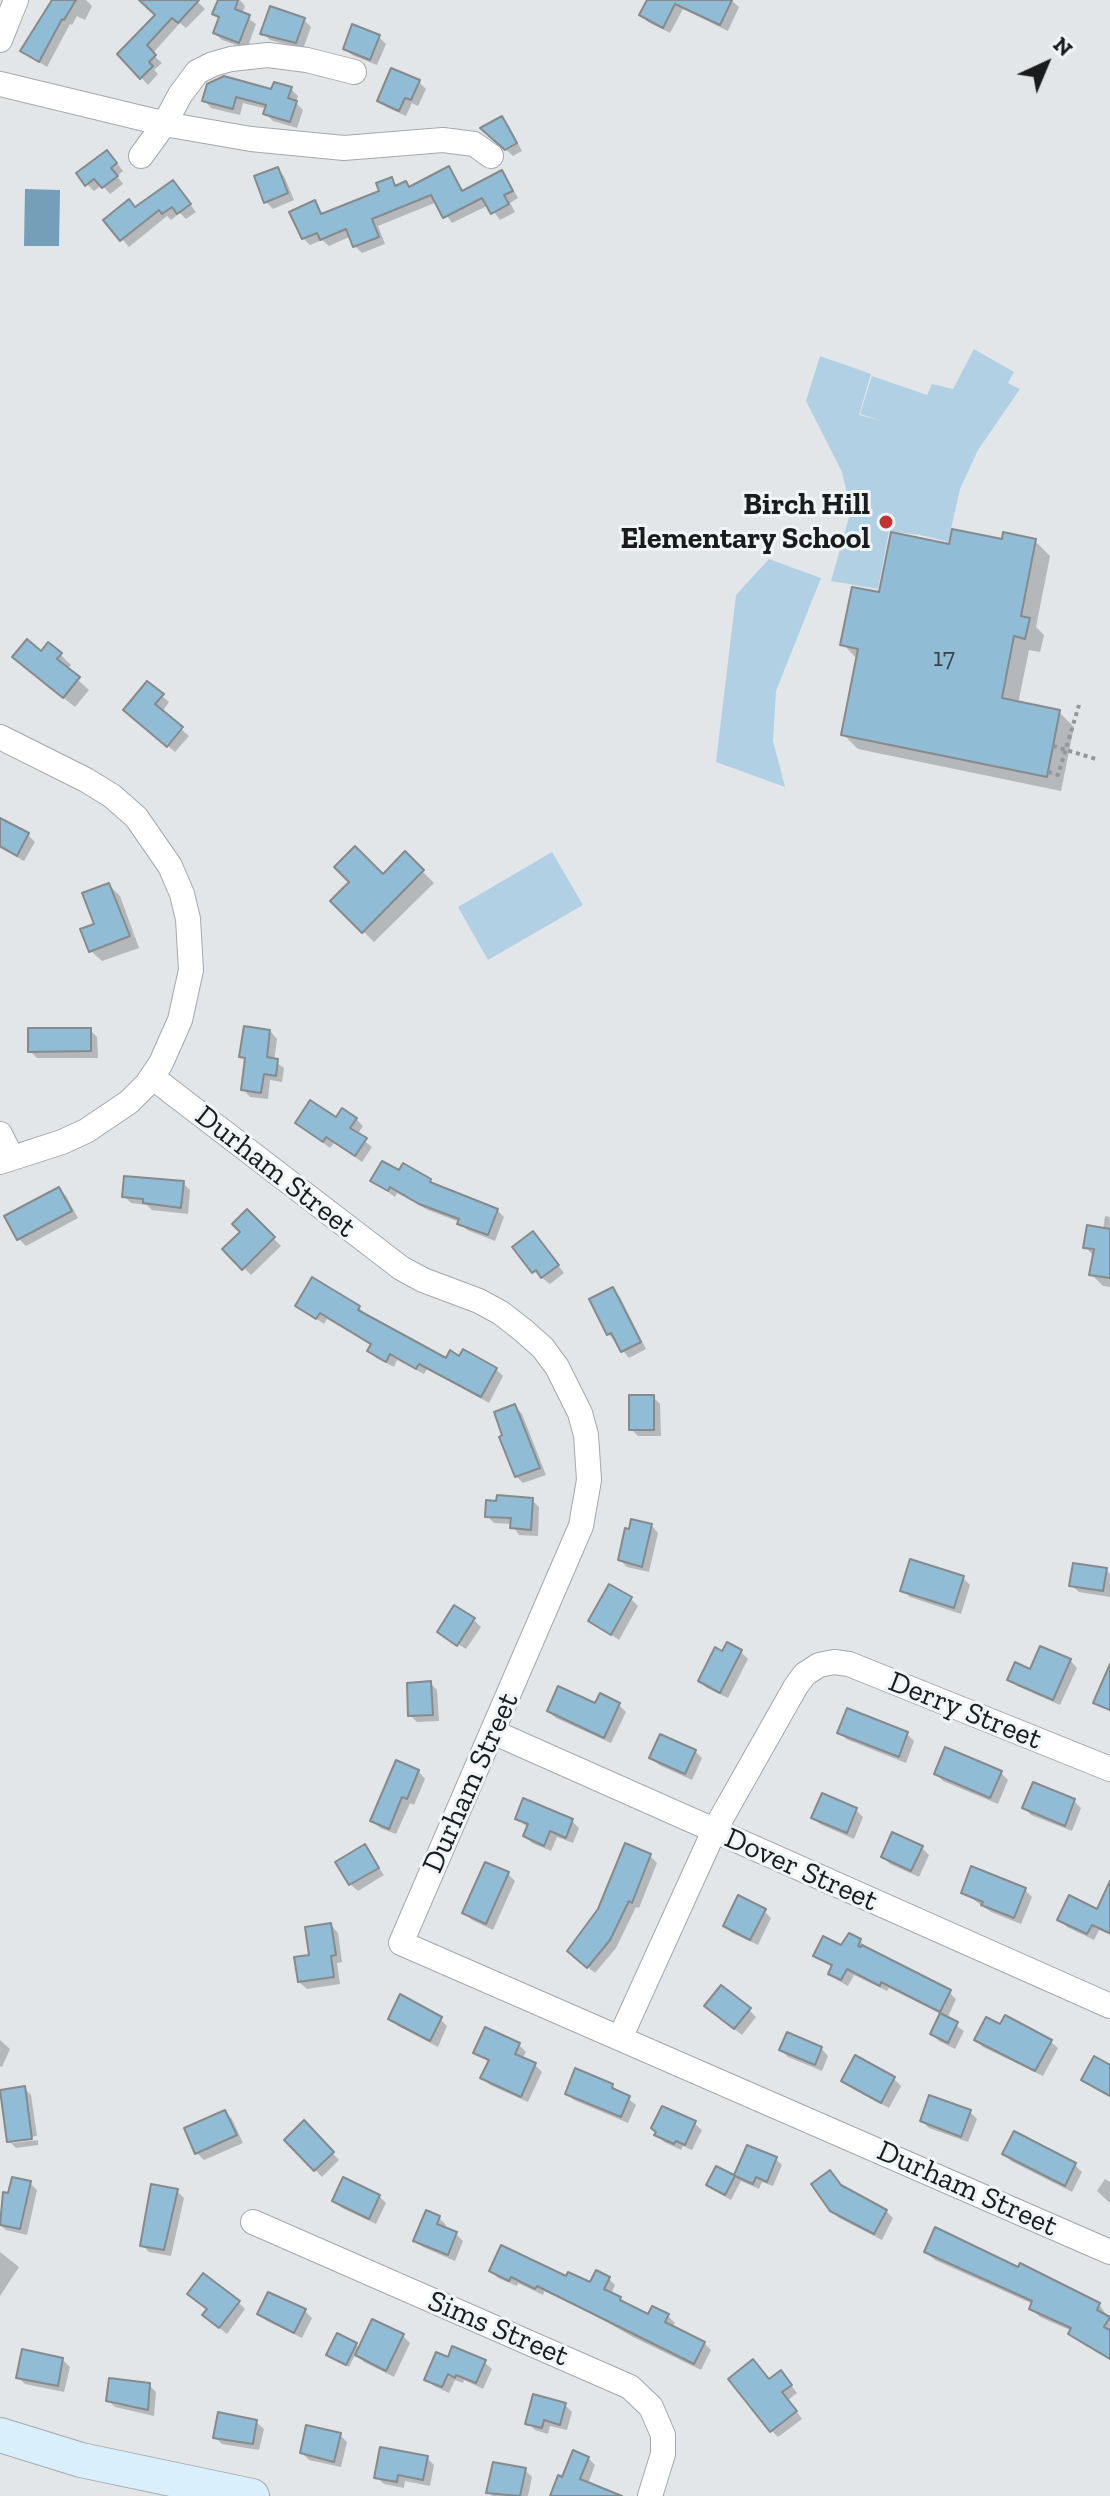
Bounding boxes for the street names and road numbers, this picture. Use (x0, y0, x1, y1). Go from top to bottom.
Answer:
street label: Durham Street (188, 1098, 362, 1246)
street label: Derry Street (883, 1664, 1047, 1758)
street label: Durham Street (415, 1687, 527, 1879)
street label: Dover Street (719, 1820, 883, 1920)
street label: Durham Street (871, 2133, 1063, 2245)
street label: Sims Street (422, 2283, 574, 2375)

